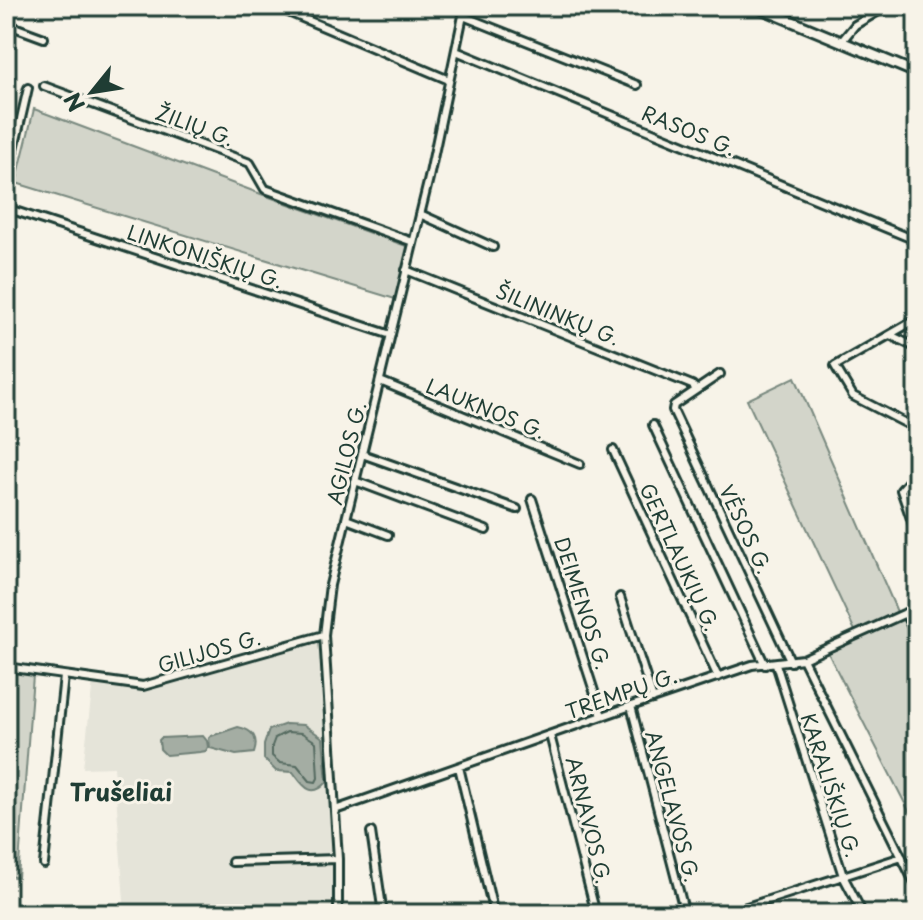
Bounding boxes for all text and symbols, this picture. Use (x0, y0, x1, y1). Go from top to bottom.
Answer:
north arrow (52, 52, 132, 132)
text: N (55, 87, 92, 119)
street label: ŽILIŲ G. (152, 97, 238, 153)
street label: RASOS G. (637, 98, 741, 162)
street label: LINKONIŠKIŲ G. (123, 217, 287, 295)
street label: ŠILININKŲ G. (492, 276, 624, 352)
street label: LAUKNOS G. (422, 370, 550, 446)
street label: AGILOS G. (319, 398, 373, 508)
street label: GERTLAUKIŲ G. (633, 478, 727, 636)
street label: VĖSOS G. (712, 479, 780, 579)
street label: DEIMENOS G. (547, 533, 619, 673)
street label: GILIJOS G. (154, 622, 264, 680)
street label: TREMPŲ G. (561, 660, 681, 726)
street label: KARALIŠKIŲ G. (794, 709, 868, 861)
street label: ANGELAVOS G. (638, 727, 708, 885)
street label: ARNAVOS G. (559, 754, 619, 886)
district label: Trušeliai (70, 773, 172, 809)

